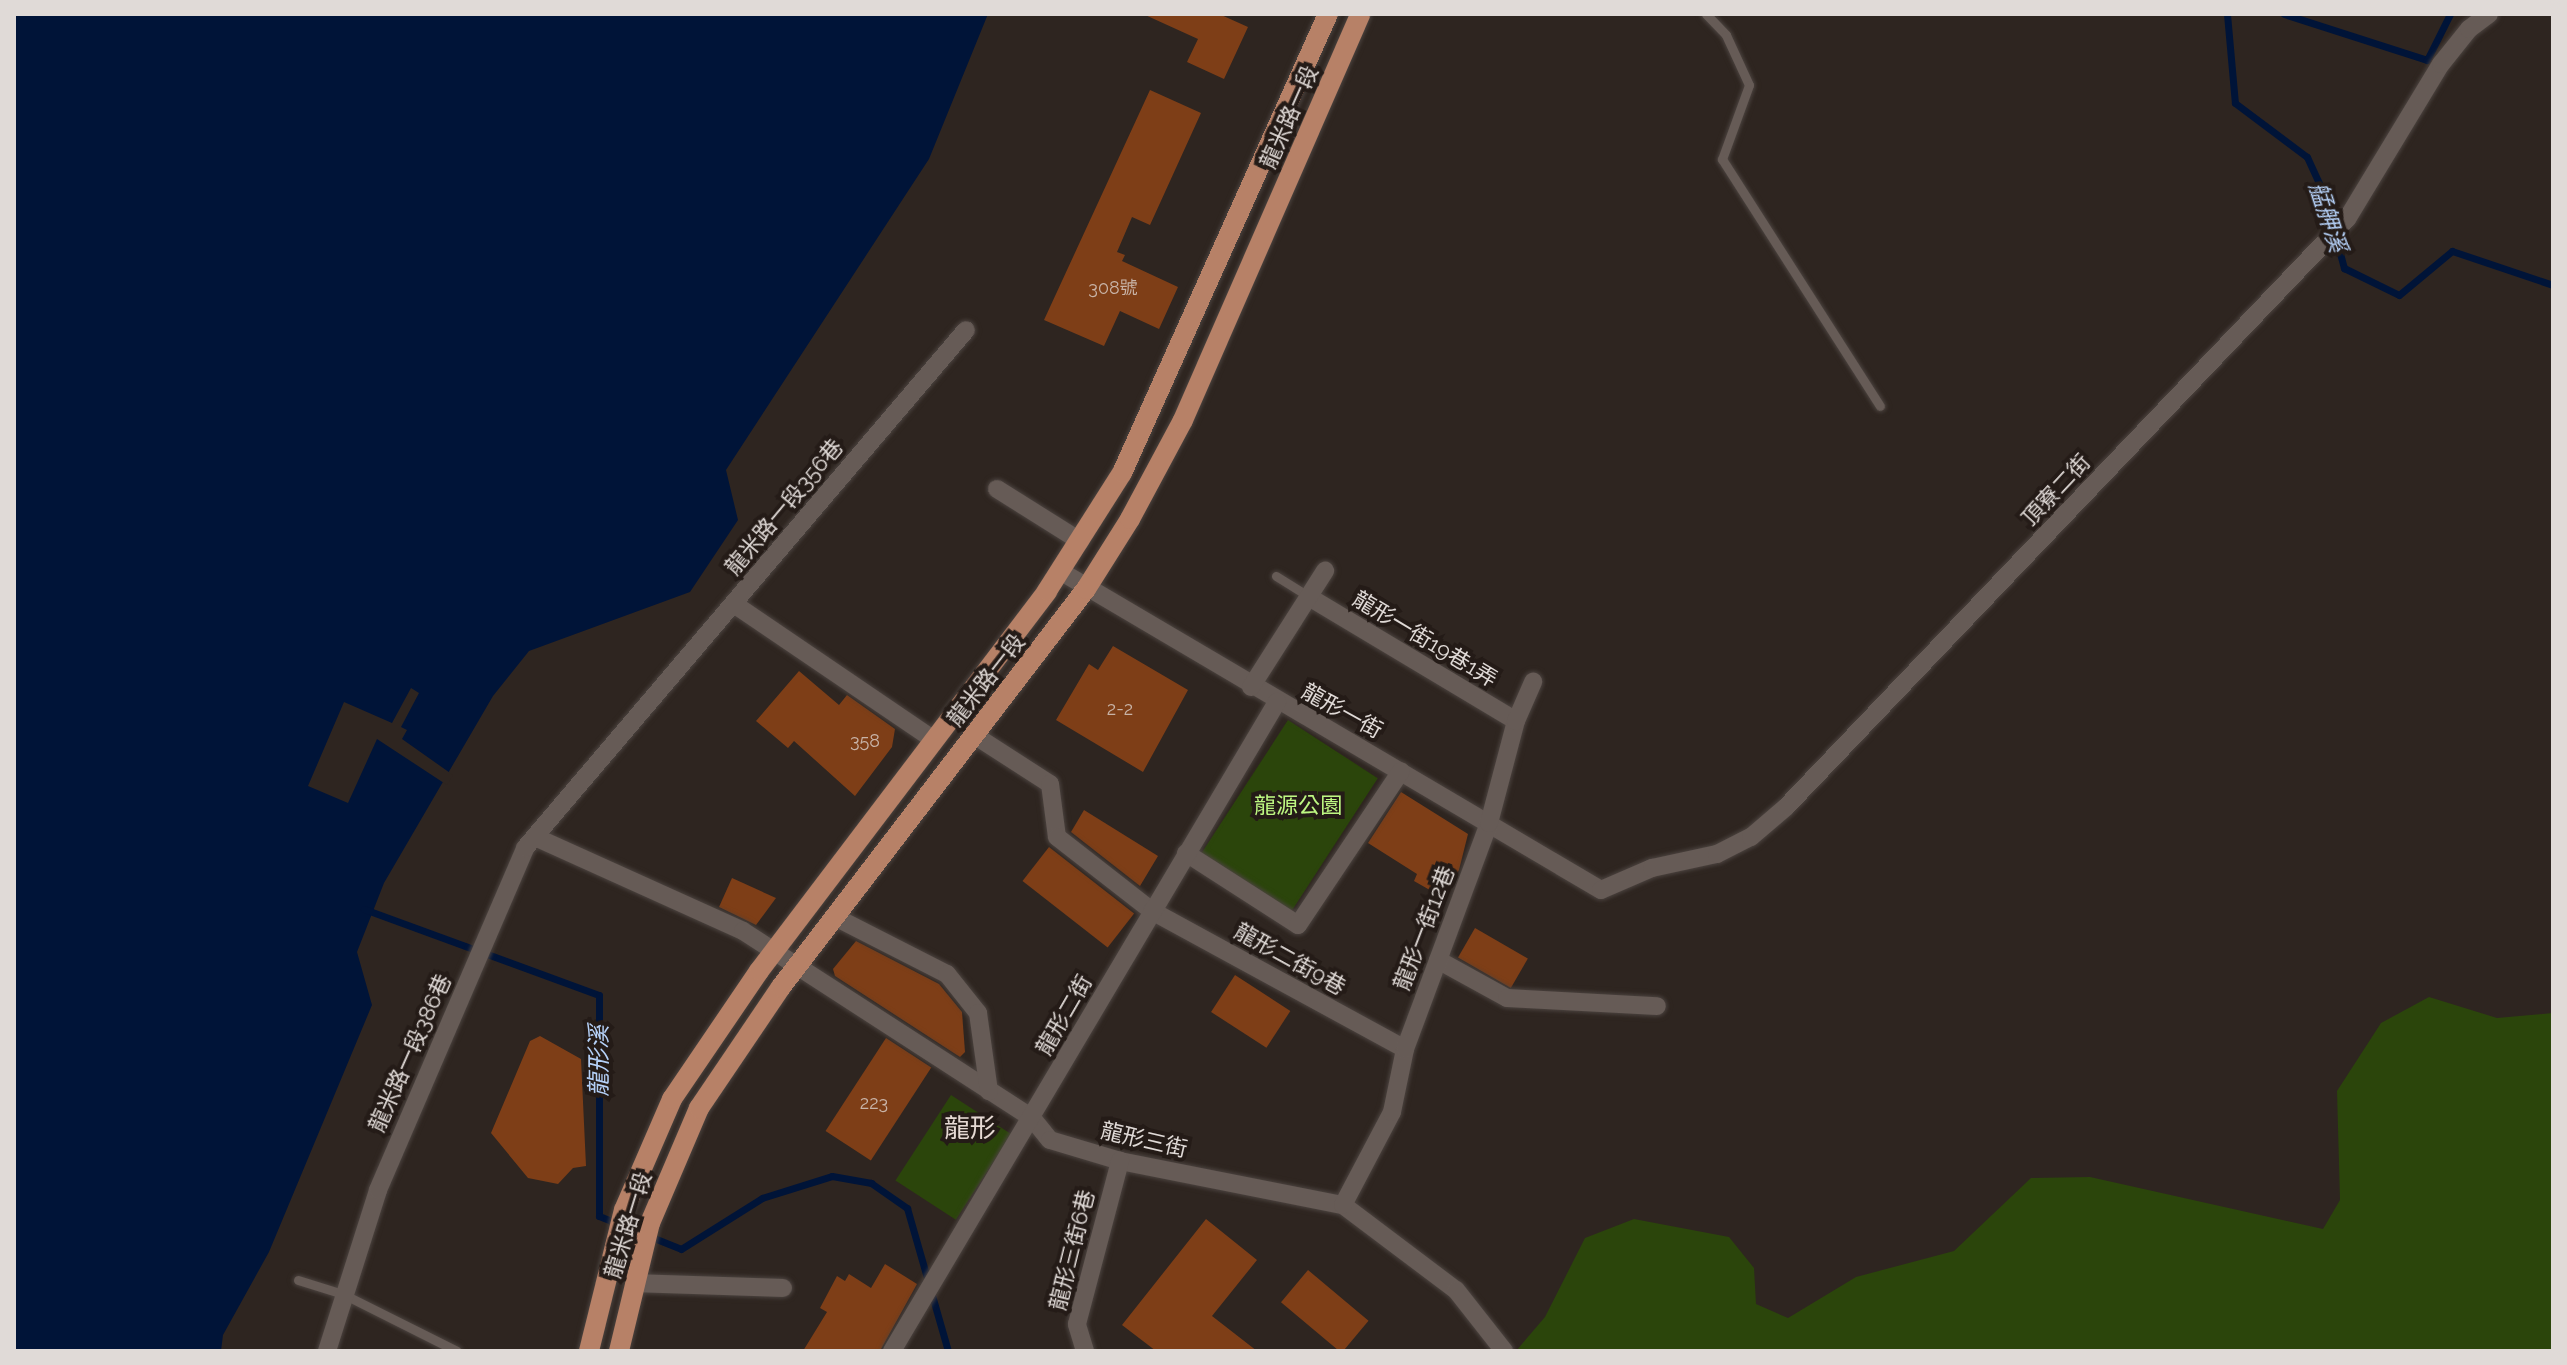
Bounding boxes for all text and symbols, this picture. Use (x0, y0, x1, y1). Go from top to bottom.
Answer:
street label: 龍米路一段 (1255, 61, 1323, 173)
water label: 艋舺溪 (2303, 178, 2353, 256)
house number: 308號 (1088, 277, 1138, 299)
street label: 龍米路一段356巷 (720, 434, 848, 580)
street label: 頂寮二街 (2016, 449, 2096, 531)
street label: 龍形一街19巷1弄 (1348, 586, 1502, 692)
street label: 龍米路一段 (942, 629, 1030, 731)
street label: 龍形一街 (1297, 678, 1387, 744)
house number: 2-2 (1107, 698, 1133, 720)
house number: 358 (850, 730, 880, 752)
park label: 龍源公園 (1254, 793, 1342, 819)
street label: 龍形一街12巷 (1388, 862, 1460, 994)
street label: 龍形二街9巷 (1230, 918, 1350, 1000)
street label: 龍米路一段386巷 (363, 970, 457, 1136)
street label: 龍形二街 (1031, 970, 1097, 1060)
water label: 龍形溪 (585, 1025, 613, 1097)
house number: 223 (860, 1092, 888, 1114)
district label: 龍形 (944, 1113, 996, 1145)
street label: 龍形三街 (1098, 1117, 1190, 1163)
street label: 龍米路一段 (599, 1169, 657, 1281)
street label: 龍形三街6巷 (1044, 1187, 1100, 1313)

